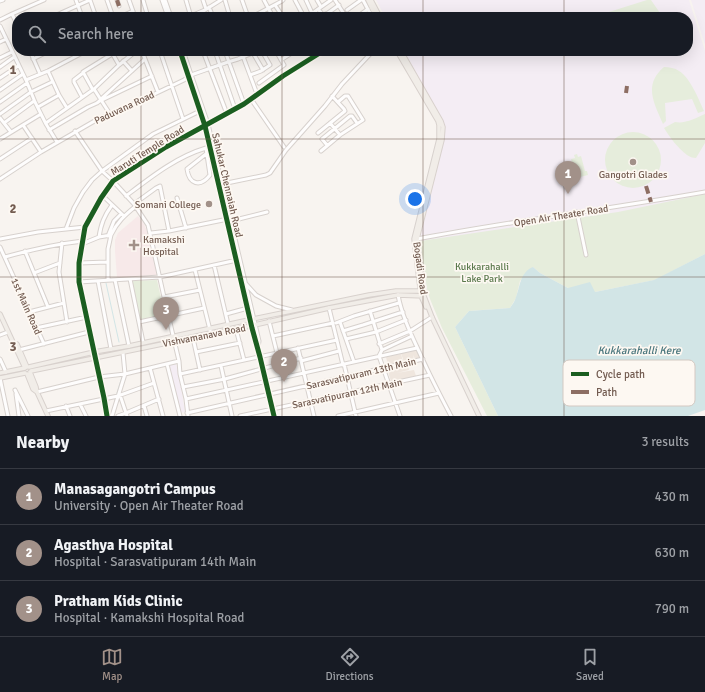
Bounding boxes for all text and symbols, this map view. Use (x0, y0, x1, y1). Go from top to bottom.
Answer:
search box (12, 12, 693, 56)
icon: search (26, 23, 48, 45)
text: Search here (58, 25, 134, 43)
text: 1 (9, 62, 17, 78)
street label: Paduvana Road (92, 89, 156, 127)
street label: Maruti Temple Road (108, 123, 187, 178)
street label: Sahukar Chennaiah Road (209, 132, 245, 239)
marker: Gangotri Glades (628, 157, 638, 167)
pin: 1 (555, 161, 581, 194)
place label: Gangotri Glades (599, 169, 668, 181)
your location (405, 189, 425, 209)
place label: Somani College (135, 199, 201, 211)
marker: Somani College (204, 199, 214, 209)
text: 2 (9, 201, 17, 217)
street label: Open Air Theater Road (513, 203, 609, 229)
place label: Kamakshi Hospital (143, 234, 185, 258)
marker: Kamakshi Hospital (128, 239, 140, 251)
street label: Bogadi Road (410, 241, 430, 295)
park label: Kukkarahalli Lake Park (455, 261, 509, 285)
street label: 1st Main Road (8, 276, 44, 336)
pin: 3 (153, 297, 179, 330)
street label: Vishvamanava Road (162, 322, 247, 350)
text: 3 (9, 339, 17, 355)
water label: Kukkarahalli Kere (597, 344, 681, 357)
pin: 2 (271, 349, 297, 382)
street label: Sarasvatipuram 13th Main (305, 355, 417, 392)
legend (563, 360, 695, 406)
text: Cycle path (596, 368, 645, 381)
street label: Sarasvatipuram 12th Main (291, 376, 403, 412)
text: Path (596, 386, 617, 399)
text: Nearby (16, 432, 69, 453)
text: 3 results (641, 434, 689, 450)
text: Manasagangotri Campus (54, 480, 216, 498)
text: 1 (25, 489, 33, 505)
text: 430 m (655, 489, 689, 505)
text: University · Open Air Theater Road (54, 498, 244, 514)
text: Agasthya Hospital (54, 536, 173, 554)
text: 2 (25, 545, 33, 561)
text: 630 m (655, 545, 689, 561)
text: Hospital · Sarasvatipuram 14th Main (54, 554, 256, 570)
text: Pratham Kids Clinic (54, 592, 183, 610)
text: 3 (25, 601, 33, 617)
text: 790 m (655, 601, 689, 617)
text: Hospital · Kamakshi Hospital Road (54, 610, 244, 626)
tab: Map (101, 646, 123, 683)
tab: Directions (326, 646, 374, 683)
tab: Saved (576, 646, 604, 683)

